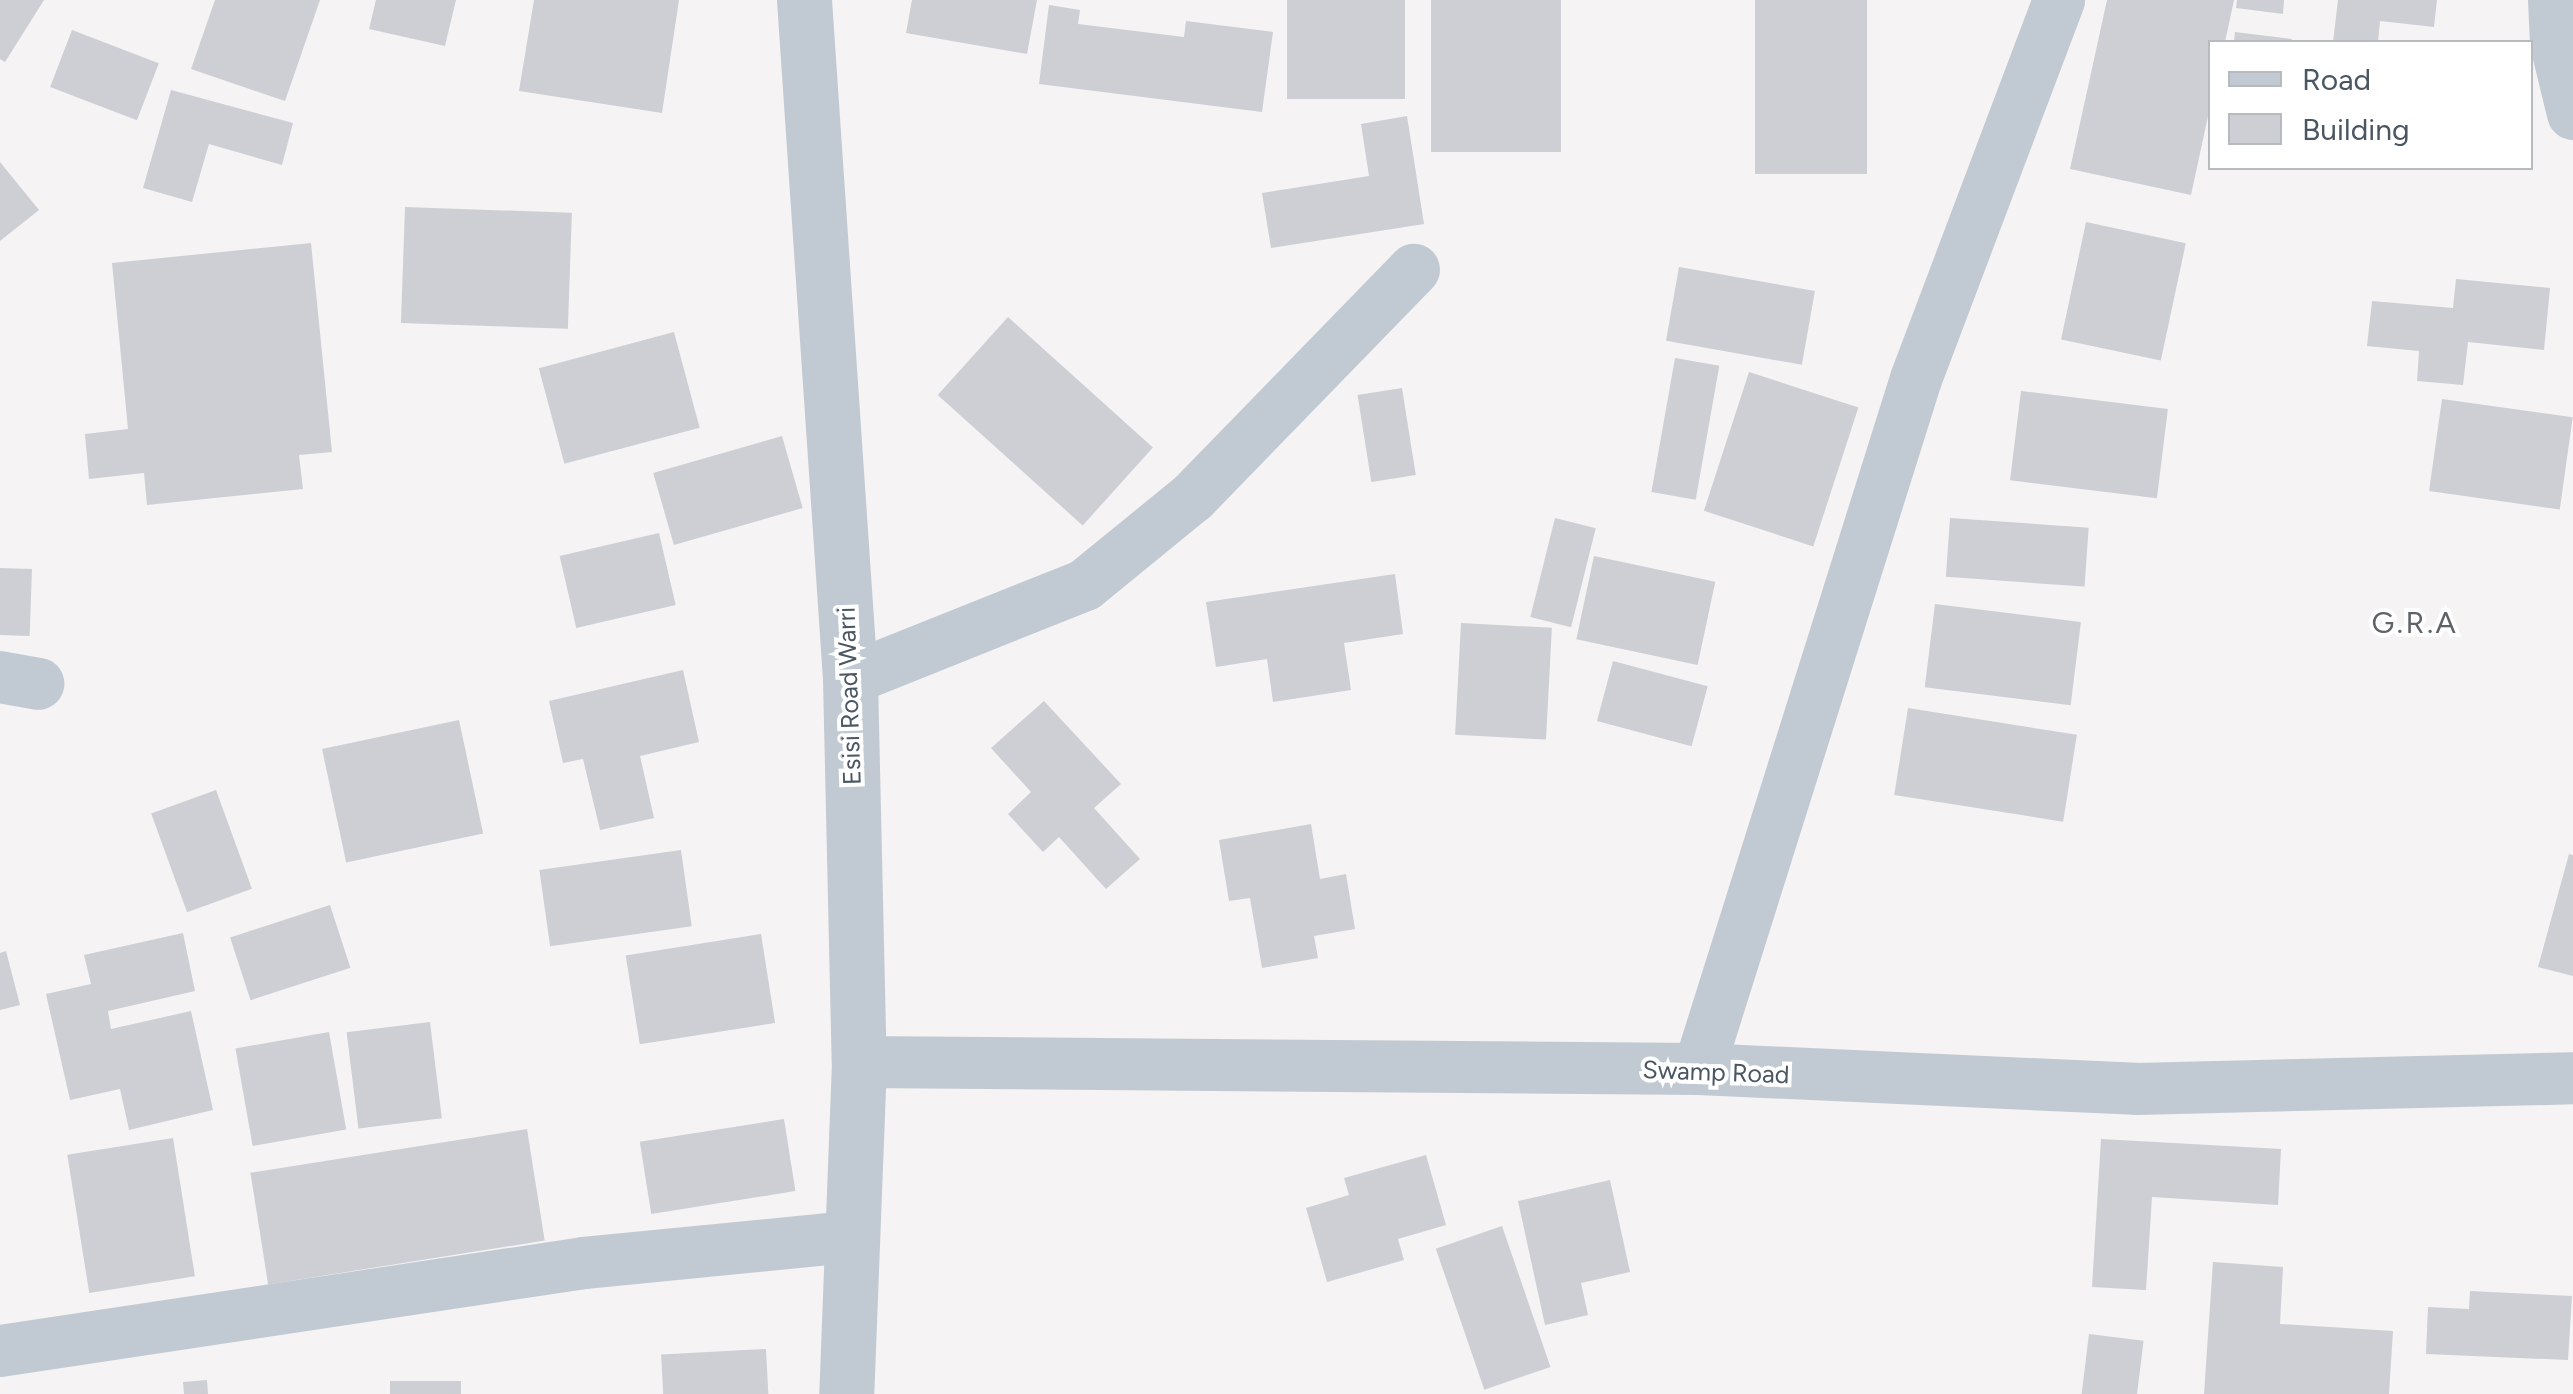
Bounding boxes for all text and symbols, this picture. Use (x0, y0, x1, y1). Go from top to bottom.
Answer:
legend (2208, 40, 2533, 170)
text: Road (2302, 61, 2371, 98)
text: Building (2302, 111, 2410, 148)
district label: G.R.A (2372, 605, 2458, 641)
street label: Esisi Road Warri (831, 607, 867, 785)
street label: Swamp Road (1642, 1054, 1790, 1090)

